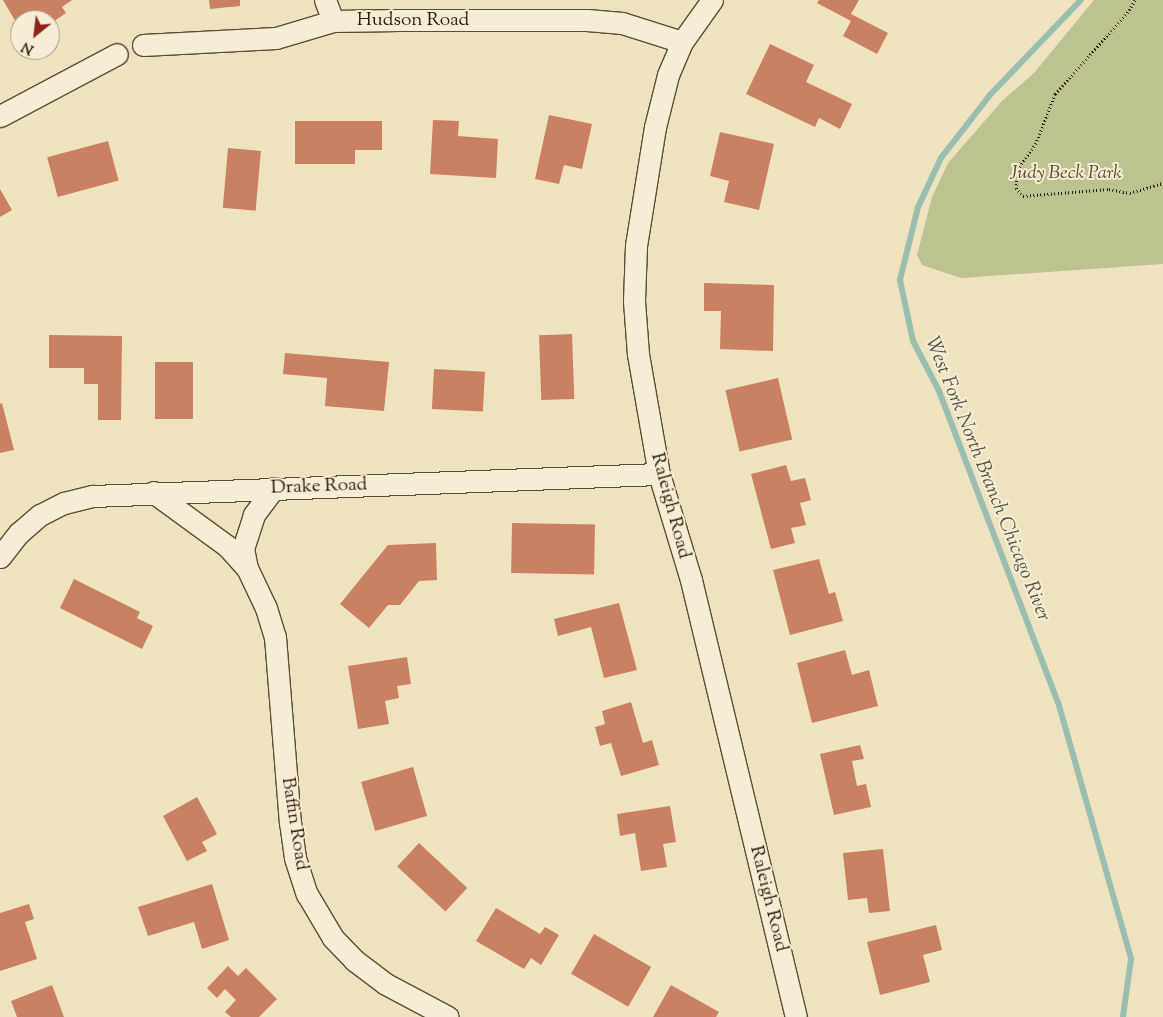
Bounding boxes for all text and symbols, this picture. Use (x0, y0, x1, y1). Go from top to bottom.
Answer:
north arrow (10, 10, 60, 60)
street label: Hudson Road (357, 10, 469, 32)
text: N (18, 36, 38, 59)
park label: Judy Beck Park (1010, 163, 1122, 185)
water label: West Fork North Branch Chicago River (919, 333, 1055, 625)
street label: Raleigh Road (645, 450, 695, 562)
street label: Drake Road (270, 474, 368, 500)
street label: Baffin Road (275, 776, 313, 872)
street label: Raleigh Road (744, 843, 792, 955)

